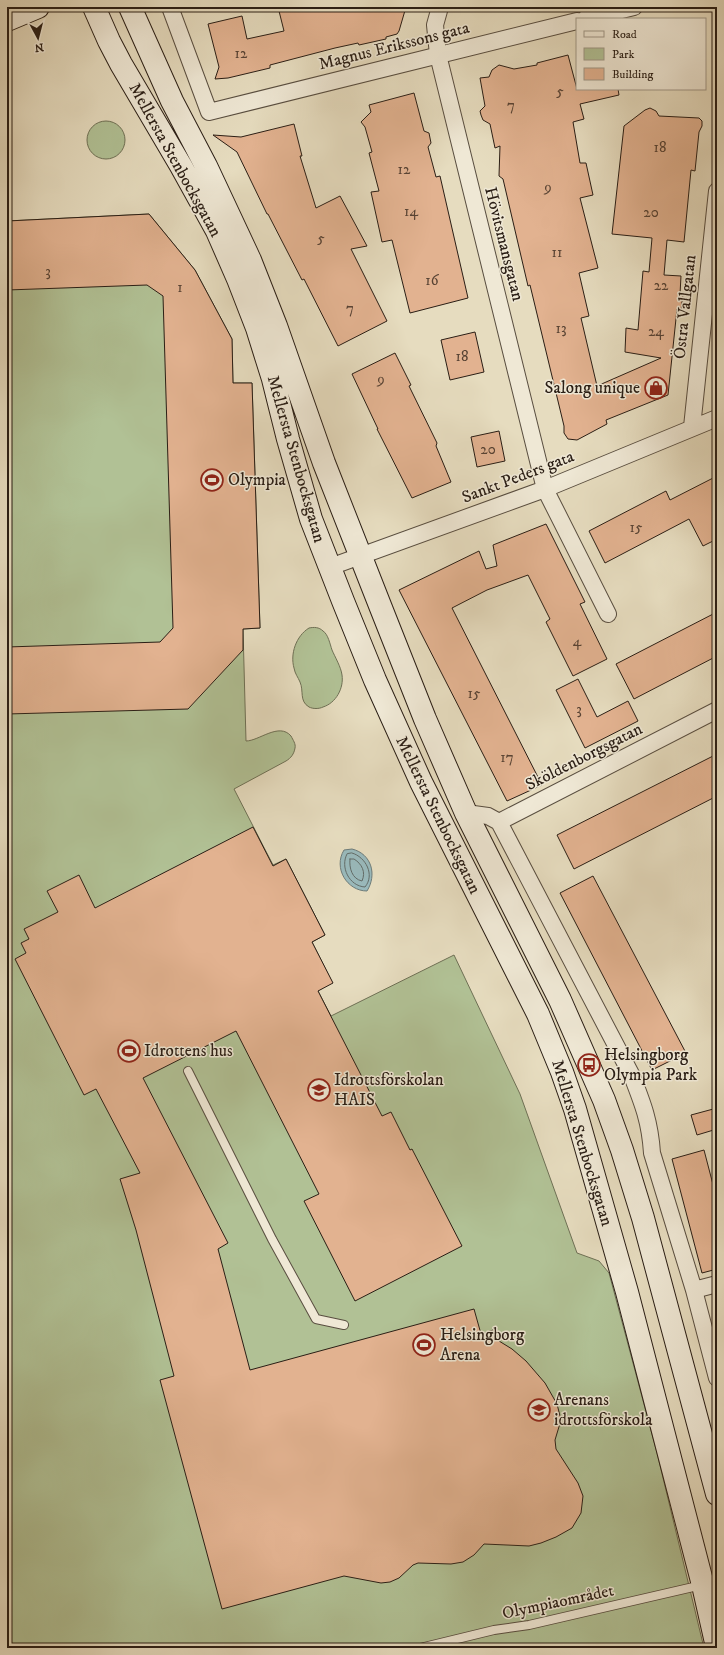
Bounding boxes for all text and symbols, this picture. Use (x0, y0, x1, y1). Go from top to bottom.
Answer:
street label: Magnus Erikssons gata (316, 16, 472, 75)
north arrow (18, 18, 58, 58)
legend (576, 18, 706, 90)
text: Road (612, 27, 637, 42)
text: N (34, 39, 44, 54)
house number: 12 (235, 44, 248, 63)
text: Park (612, 47, 634, 62)
text: Building (612, 67, 653, 82)
street label: Mellersta Stenbocksgatan (123, 79, 227, 241)
house number: 5 (556, 82, 564, 101)
house number: 7 (507, 96, 515, 115)
house number: 18 (653, 138, 667, 157)
house number: 12 (398, 160, 411, 179)
house number: 9 (543, 178, 552, 197)
street label: Hövitsmansgatan (479, 185, 529, 303)
house number: 14 (404, 202, 418, 221)
house number: 20 (643, 203, 659, 222)
house number: 5 (317, 229, 325, 248)
house number: 11 (551, 243, 563, 262)
street label: Östra Vallgatan (669, 254, 701, 360)
house number: 3 (45, 262, 51, 281)
house number: 16 (425, 271, 440, 290)
house number: 22 (654, 276, 669, 295)
house number: 1 (177, 278, 183, 297)
house number: 7 (346, 299, 354, 318)
house number: 13 (555, 319, 567, 338)
house number: 24 (648, 322, 664, 341)
house number: 18 (455, 347, 469, 366)
house number: 9 (376, 370, 385, 389)
street label: Mellersta Stenbocksgatan (262, 373, 330, 545)
shop icon: Salong unique (643, 375, 669, 401)
place label: Salong unique (545, 377, 640, 399)
house number: 20 (480, 440, 496, 459)
street label: Sankt Peders gata (459, 445, 578, 508)
sports icon: Olympia (199, 467, 225, 493)
place label: Olympia (228, 469, 287, 491)
house number: 15 (630, 518, 643, 537)
house number: 4 (573, 632, 582, 651)
house number: 15 (468, 684, 481, 703)
house number: 3 (576, 700, 582, 719)
street label: Sköldenborgsgatan (522, 718, 646, 796)
street label: Mellersta Stenbocksgatan (390, 733, 486, 898)
house number: 17 (500, 748, 514, 767)
sports icon: Idrottens hus (116, 1038, 142, 1064)
place label: Idrottens hus (144, 1040, 233, 1062)
place label: Helsingborg Olympia Park (604, 1044, 698, 1086)
bus stop icon: Helsingborg Olympia Park (576, 1052, 602, 1078)
street label: Mellersta Stenbocksgatan (546, 1057, 618, 1229)
place label: Idrottsförskolan HAIS (334, 1069, 444, 1111)
school or university icon: Idrottsförskolan HAIS (306, 1077, 332, 1103)
place label: Helsingborg Arena (440, 1324, 525, 1366)
sports icon: Helsingborg Arena (411, 1332, 437, 1358)
place label: Arenans idrottsförskola (554, 1389, 653, 1431)
school or university icon: Arenans idrottsförskola (526, 1397, 552, 1423)
street label: Olympiaområdet (500, 1579, 616, 1625)

